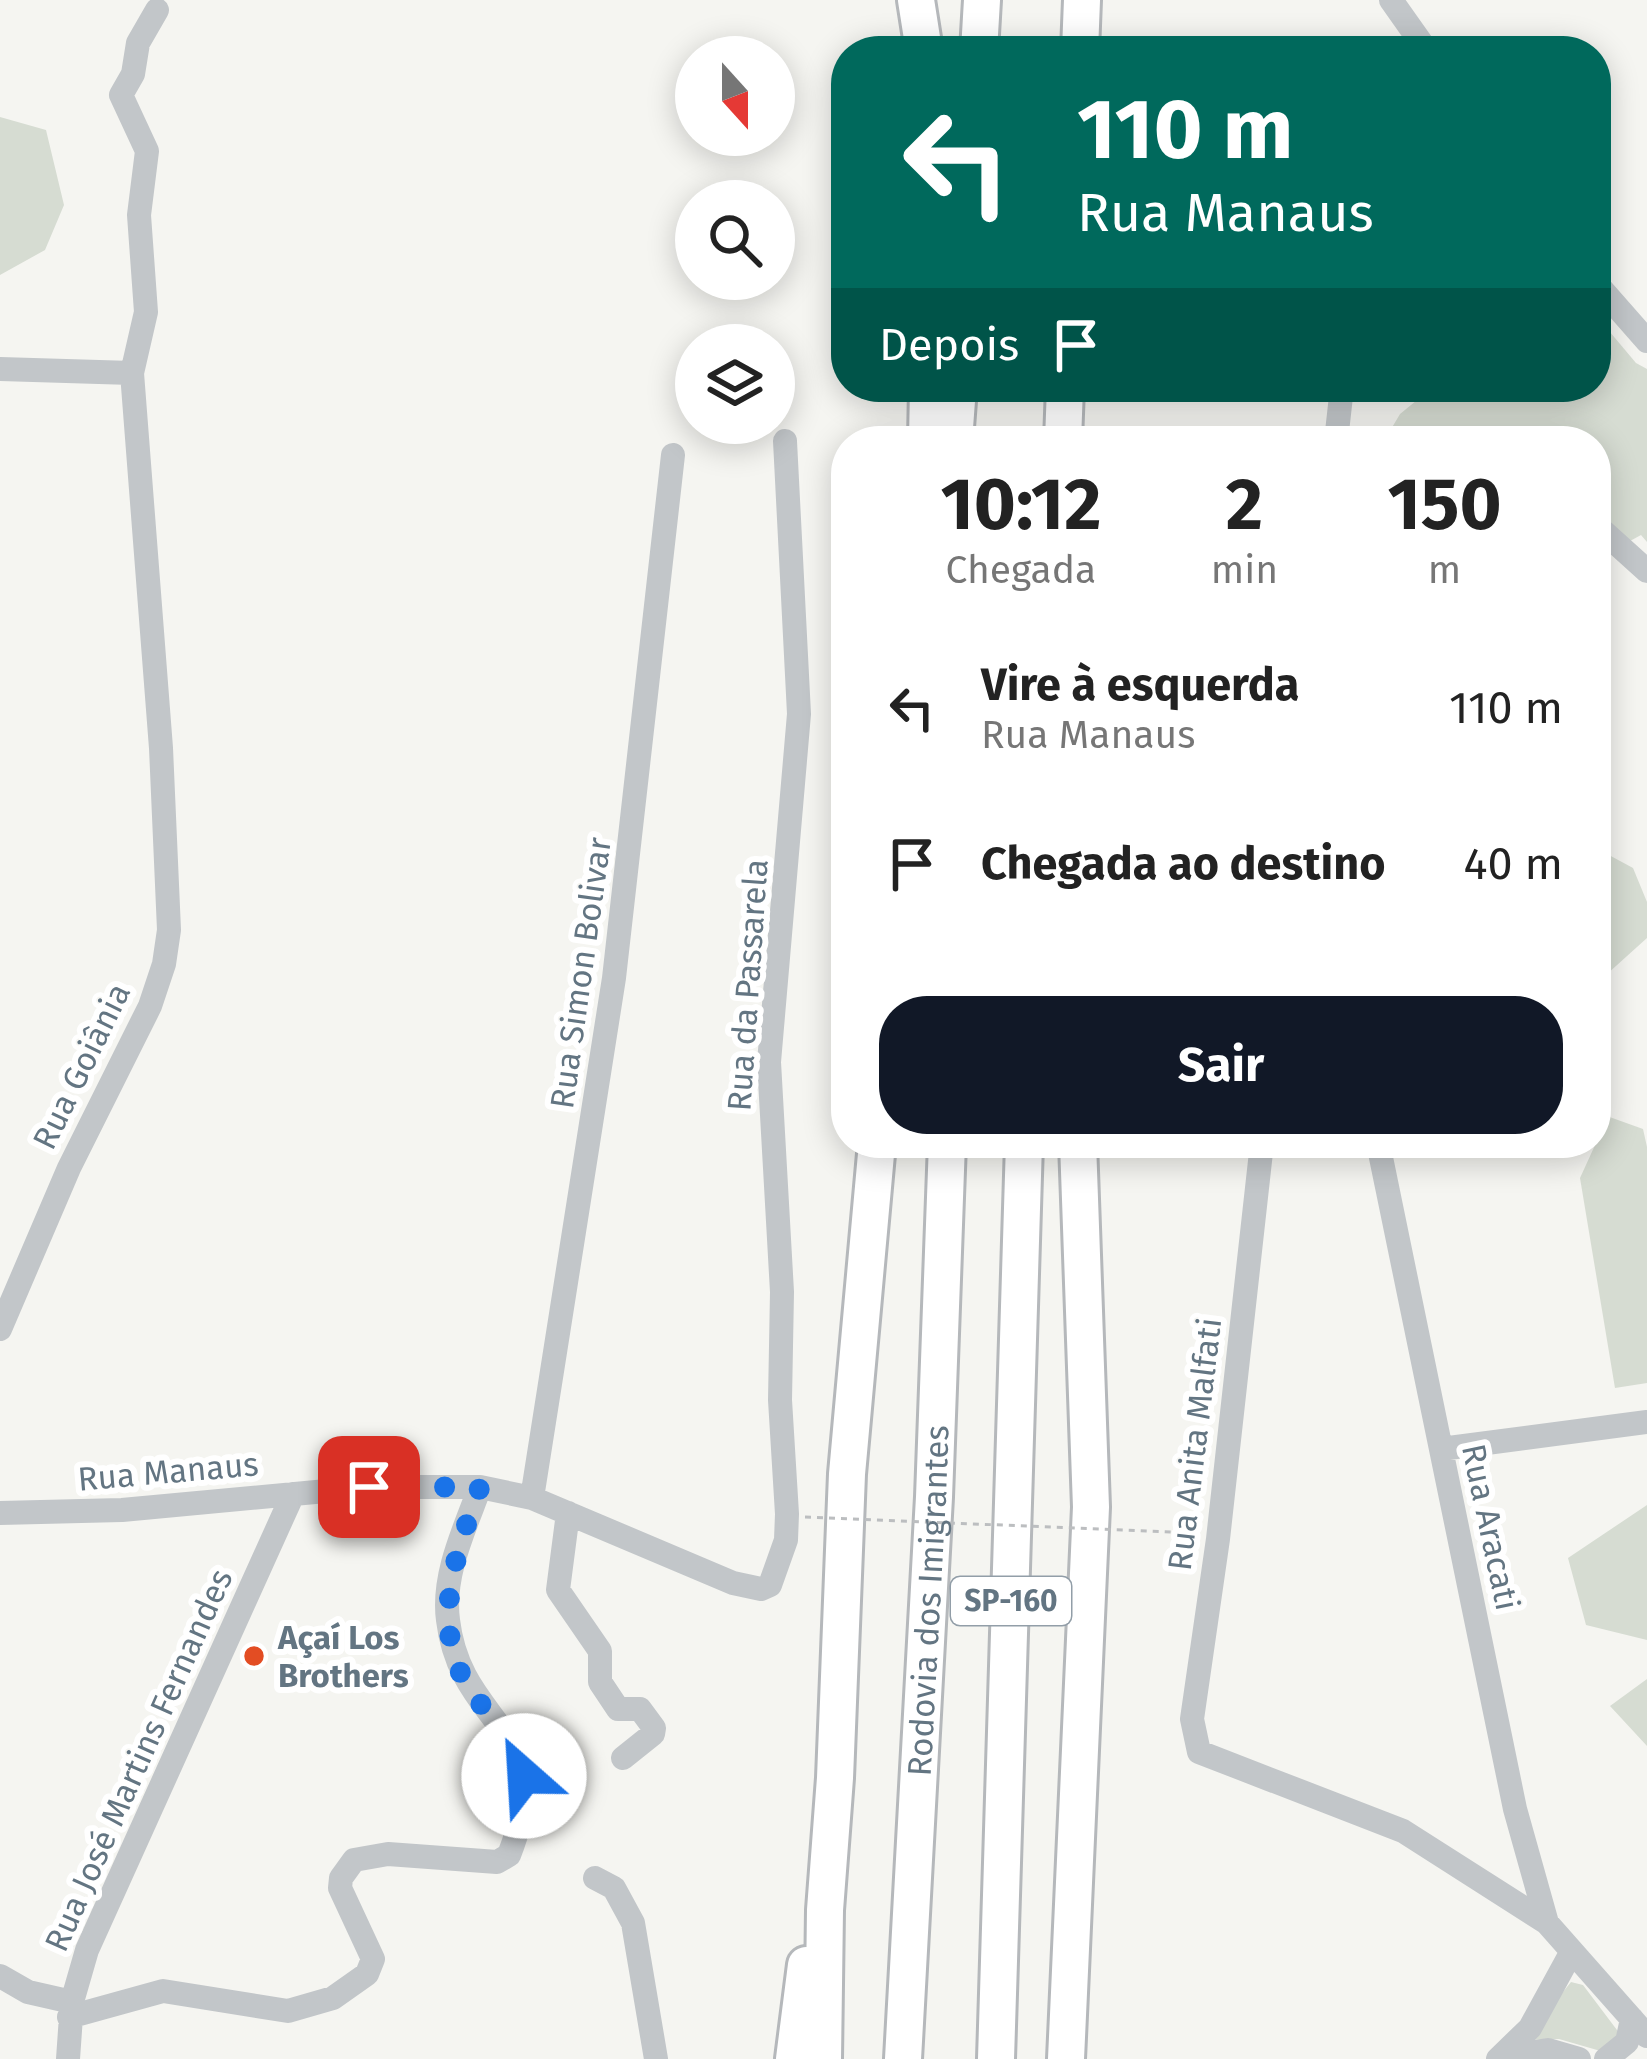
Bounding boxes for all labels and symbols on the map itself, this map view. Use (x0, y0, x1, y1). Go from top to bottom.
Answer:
north arrow (675, 36, 795, 156)
street label: Rua Simon Bolivar (542, 835, 620, 1111)
street label: Rua da Passarela (719, 858, 777, 1112)
street label: Rua Goiânia (25, 977, 139, 1156)
street label: Rua Anita Malfati (1160, 1315, 1230, 1573)
street label: Rodovia dos Imigrantes (900, 1425, 958, 1777)
pin (318, 1436, 420, 1538)
street label: Rua Aracati (1453, 1440, 1527, 1614)
street label: Rua Manaus (76, 1444, 260, 1500)
street label: Rua José Martins Fernandes (36, 1563, 241, 1958)
road number: SP-160 (951, 1577, 1071, 1625)
place label: Açaí Los Brothers (277, 1618, 409, 1696)
marker: Açaí Los Brothers (241, 1643, 267, 1669)
position arrow (461, 1713, 587, 1839)

